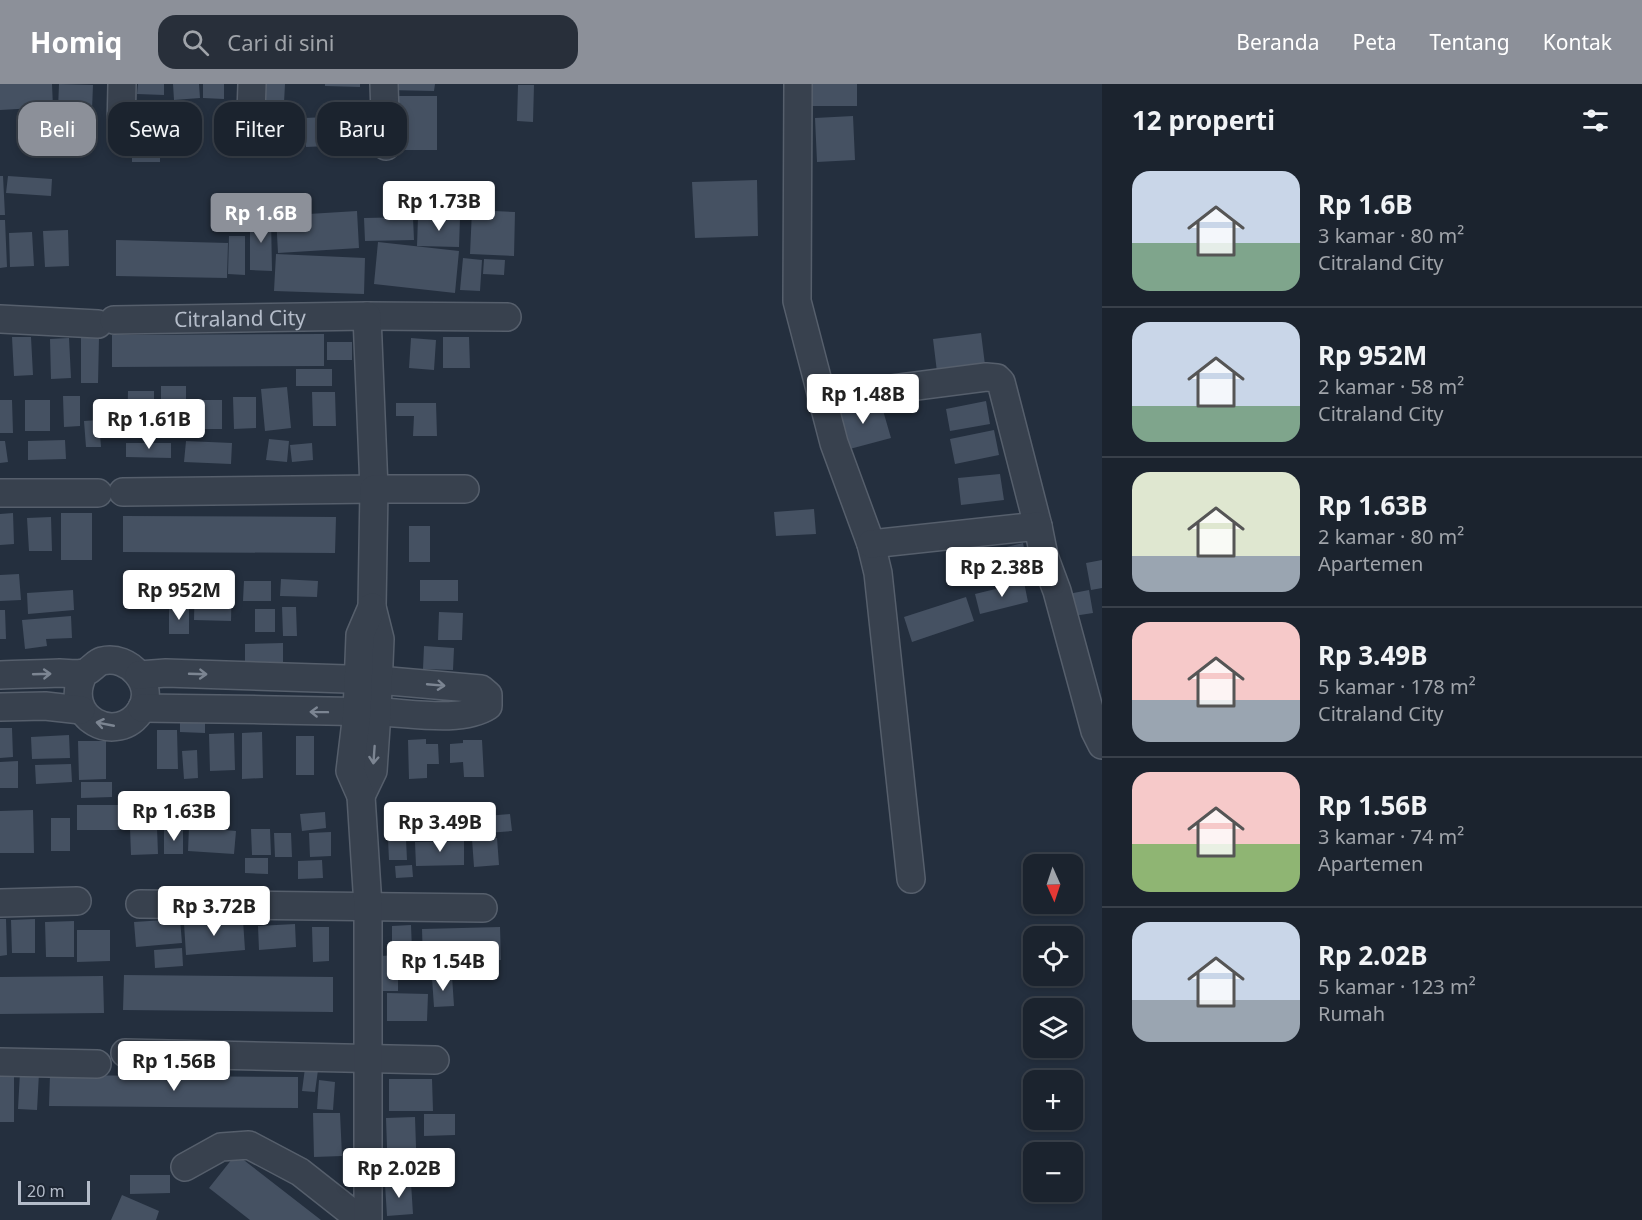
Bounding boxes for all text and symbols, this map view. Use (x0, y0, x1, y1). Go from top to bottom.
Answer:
search box (158, 15, 578, 69)
text: Homiq (30, 23, 122, 61)
icon: search (179, 26, 212, 59)
text: Cari di sini (227, 27, 334, 57)
text: Beranda (1236, 28, 1320, 56)
text: Peta (1353, 28, 1396, 56)
text: Tentang (1429, 28, 1510, 56)
text: Kontak (1543, 28, 1612, 56)
chip: Beli (18, 102, 96, 156)
chip: Sewa (108, 102, 202, 156)
chip: Filter (214, 102, 305, 156)
chip: Baru (317, 102, 407, 156)
text: 12 properti (1132, 102, 1275, 138)
icon: filters (1579, 104, 1612, 137)
pin: Rp 1.73B (377, 181, 501, 232)
text: Rp 1.6B (1318, 186, 1413, 222)
text: Rp 1.73B (397, 187, 481, 214)
pin: Rp 1.6B (206, 193, 316, 244)
icon: home (1180, 195, 1252, 267)
text: Rp 1.6B (225, 199, 297, 226)
text: 3 kamar · 80 m² (1318, 222, 1464, 249)
text: Citraland City (1318, 249, 1444, 276)
street label: Citraland City (174, 303, 306, 333)
text: Rp 952M (1318, 337, 1427, 373)
icon: home (1180, 346, 1252, 418)
text: 2 kamar · 58 m² (1318, 373, 1464, 400)
pin: Rp 1.48B (801, 374, 925, 425)
text: Rp 1.48B (821, 380, 905, 407)
pin: Rp 1.61B (87, 399, 211, 450)
text: Citraland City (1318, 400, 1444, 427)
text: Rp 1.61B (107, 405, 191, 432)
text: Rp 1.63B (1318, 487, 1427, 523)
icon: home (1180, 496, 1252, 568)
text: 2 kamar · 80 m² (1318, 523, 1464, 550)
pin: Rp 2.38B (940, 547, 1064, 598)
text: Apartemen (1318, 550, 1423, 577)
text: Rp 2.38B (960, 553, 1044, 580)
pin: Rp 952M (124, 570, 234, 621)
text: Rp 952M (137, 576, 221, 603)
text: Rp 3.49B (1318, 637, 1427, 673)
icon: home (1180, 646, 1252, 718)
one-way arrow (32, 668, 52, 679)
one-way arrow (187, 668, 207, 680)
text: 5 kamar · 178 m² (1318, 673, 1476, 700)
one-way arrow (426, 680, 446, 691)
text: Citraland City (1318, 700, 1444, 727)
one-way arrow (309, 706, 329, 718)
one-way arrow (96, 718, 115, 729)
one-way arrow (368, 745, 379, 765)
text: Rp 1.56B (1318, 787, 1427, 823)
pin: Rp 1.63B (112, 791, 236, 842)
icon: home (1180, 796, 1252, 868)
text: Rp 1.63B (132, 797, 216, 824)
pin: Rp 3.49B (378, 802, 502, 853)
text: Rp 3.49B (398, 808, 482, 835)
text: 3 kamar · 74 m² (1318, 823, 1464, 850)
text: Apartemen (1318, 850, 1423, 877)
north arrow (1023, 854, 1083, 914)
map controls (1023, 854, 1083, 1202)
pin: Rp 3.72B (152, 886, 276, 937)
text: Rp 3.72B (172, 892, 256, 919)
button: locate (1023, 926, 1083, 986)
text: Rp 2.02B (1318, 937, 1427, 973)
pin: Rp 1.54B (381, 941, 505, 992)
icon: home (1180, 946, 1252, 1018)
text: Rp 1.54B (401, 947, 485, 974)
text: 5 kamar · 123 m² (1318, 973, 1476, 1000)
button: layers (1023, 998, 1083, 1058)
text: Rumah (1318, 1000, 1385, 1027)
pin: Rp 1.56B (112, 1041, 236, 1092)
text: Rp 1.56B (132, 1047, 216, 1074)
button: + (1023, 1070, 1083, 1130)
button: − (1023, 1142, 1083, 1202)
pin: Rp 2.02B (337, 1148, 461, 1199)
text: Rp 2.02B (357, 1154, 441, 1181)
scale bar (18, 1178, 90, 1206)
text: 20 m (27, 1180, 64, 1202)

